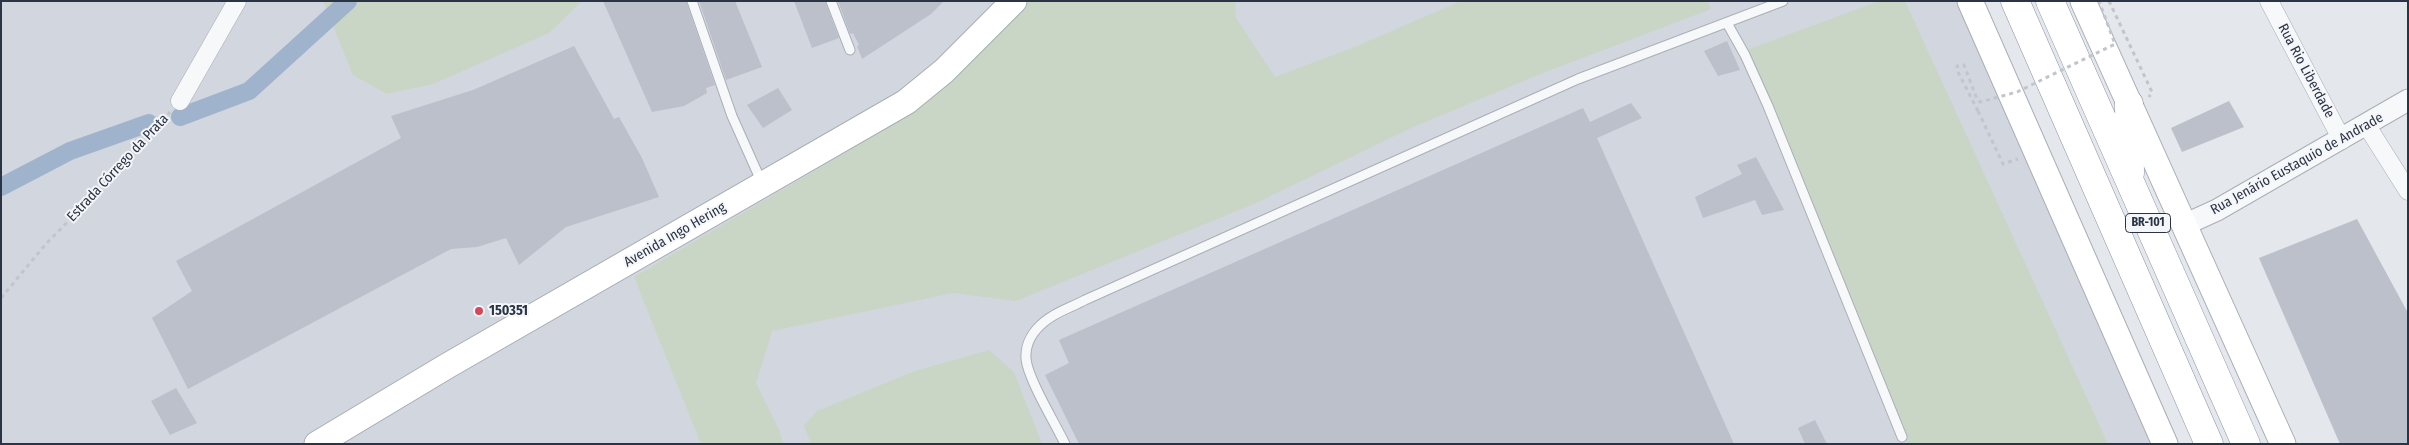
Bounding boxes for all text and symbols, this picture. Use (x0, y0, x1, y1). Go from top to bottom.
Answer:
street label: Rua Rio Liberdade (2274, 21, 2338, 121)
street label: Rua Jenário Eustaquio de Andrade (2208, 109, 2386, 219)
street label: Estrada Córrego da Prata (64, 111, 172, 225)
street label: Avenida Ingo Hering (621, 199, 729, 271)
road number: BR-101 (2126, 214, 2170, 232)
place label: 150351 (489, 303, 528, 319)
marker: 150351 (473, 305, 485, 317)

